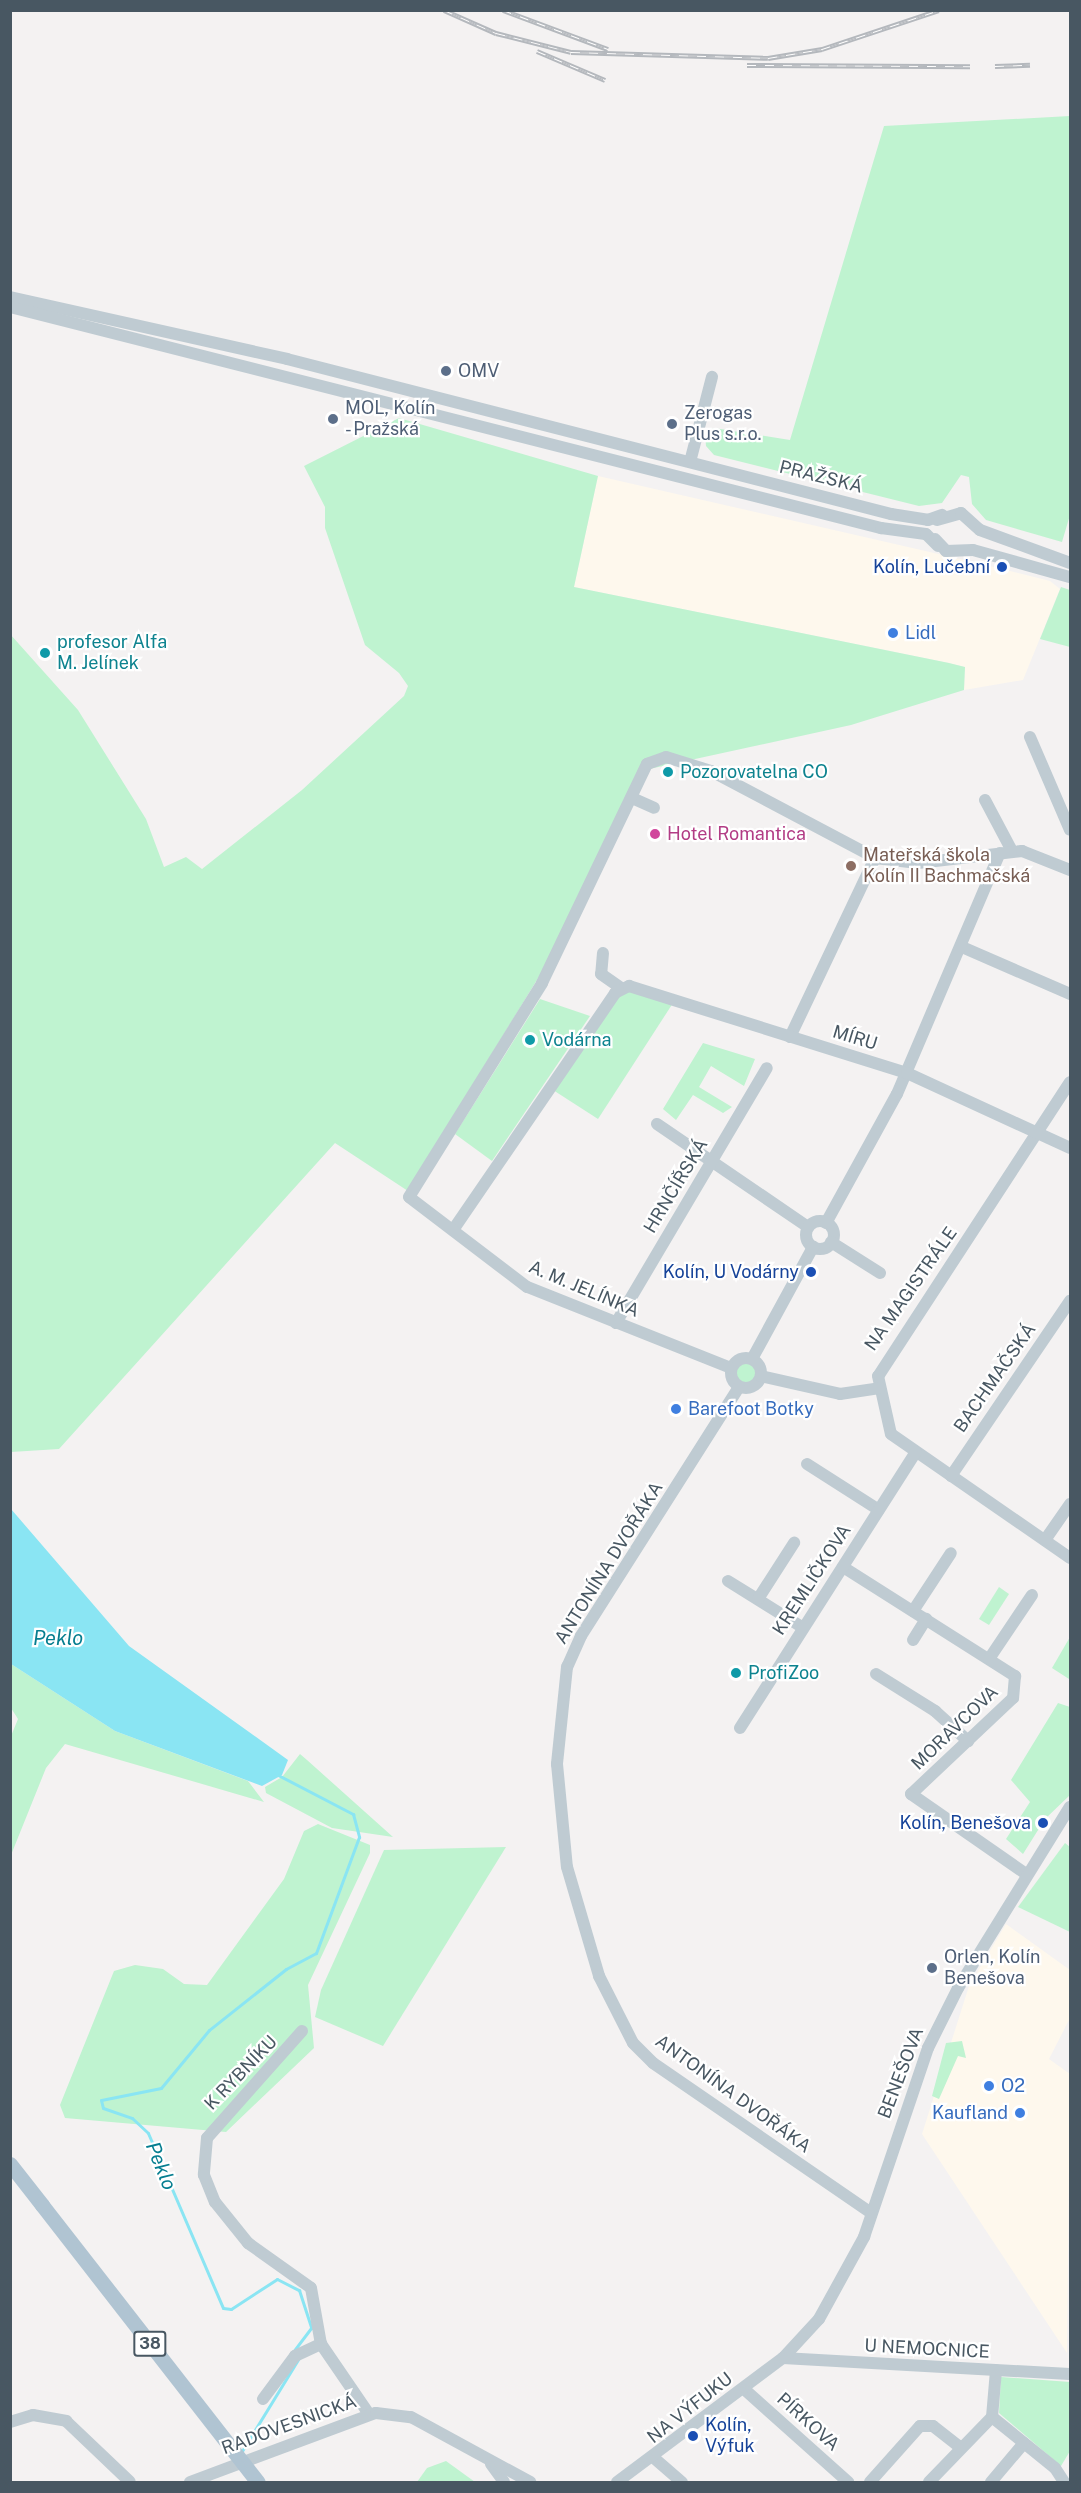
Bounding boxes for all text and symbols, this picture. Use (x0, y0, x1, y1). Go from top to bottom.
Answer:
place label: OMV (458, 360, 499, 382)
marker: OMV (439, 364, 453, 378)
place label: MOL, Kolín - Pražská (345, 398, 435, 440)
place label: Zerogas Plus s.r.o. (684, 403, 762, 446)
marker: MOL, Kolín - Pražská (326, 412, 340, 426)
marker: Zerogas Plus s.r.o. (665, 417, 679, 431)
street label: PRAŽSKÁ (777, 456, 865, 498)
place label: Kolín, Lučební (873, 556, 990, 578)
marker: Kolín, Lučební (995, 560, 1009, 574)
place label: Lidl (905, 622, 936, 644)
marker: Lidl (886, 626, 900, 640)
place label: profesor Alfa M. Jelínek (57, 632, 167, 674)
marker: profesor Alfa M. Jelínek (38, 646, 52, 660)
place label: Pozorovatelna CO (680, 761, 828, 783)
marker: Pozorovatelna CO (661, 765, 675, 779)
place label: Hotel Romantica (667, 823, 806, 845)
marker: Hotel Romantica (648, 827, 662, 841)
place label: Mateřská škola Kolín II Bachmačská (863, 845, 1030, 888)
marker: Mateřská škola Kolín II Bachmačská (844, 859, 858, 873)
street label: MÍRU (830, 1021, 880, 1055)
place label: Vodárna (542, 1029, 612, 1051)
marker: Vodárna (523, 1033, 537, 1047)
street label: HRNČÍŘSKÁ (639, 1135, 713, 1237)
street label: NA MAGISTRÁLE (860, 1223, 962, 1355)
street label: A. M. JELÍNKA (525, 1256, 643, 1322)
place label: Kolín, U Vodárny (662, 1261, 799, 1283)
marker: Kolín, U Vodárny (804, 1265, 818, 1279)
street label: BACHMAČSKÁ (949, 1319, 1041, 1437)
place label: Barefoot Botky (688, 1398, 814, 1420)
marker: Barefoot Botky (669, 1402, 683, 1416)
street label: ANTONÍNA DVOŘÁKA (550, 1478, 668, 1648)
street label: KREMLIČKOVA (768, 1521, 856, 1639)
water label: Peklo (33, 1626, 83, 1650)
place label: ProfiZoo (748, 1662, 819, 1684)
marker: ProfiZoo (729, 1666, 743, 1680)
street label: MORAVCOVA (907, 1681, 1003, 1775)
place label: Kolín, Benešova (899, 1812, 1031, 1834)
marker: Kolín, Benešova (1036, 1816, 1050, 1830)
place label: Orlen, Kolín Benešova (944, 1947, 1041, 1990)
marker: Orlen, Kolín Benešova (925, 1961, 939, 1975)
street label: BENEŠOVA (874, 2024, 928, 2122)
street label: ANTONÍNA DVOŘÁKA (651, 2030, 815, 2158)
street label: K RYBNÍKU (200, 2031, 282, 2115)
place label: O2 (1001, 2075, 1025, 2097)
marker: O2 (982, 2079, 996, 2093)
place label: Kaufland (932, 2102, 1008, 2124)
marker: Kaufland (1013, 2106, 1027, 2120)
water label: Peklo (140, 2138, 182, 2194)
road number: 38 (132, 2331, 168, 2357)
street label: U NEMOCNICE (864, 2335, 990, 2363)
street label: NA VÝFUKU (643, 2368, 737, 2448)
street label: PÍRKOVA (772, 2388, 844, 2456)
street label: RADOVESNICKÁ (219, 2391, 359, 2459)
place label: Kolín, Výfuk (705, 2415, 755, 2458)
marker: Kolín, Výfuk (686, 2429, 700, 2443)

